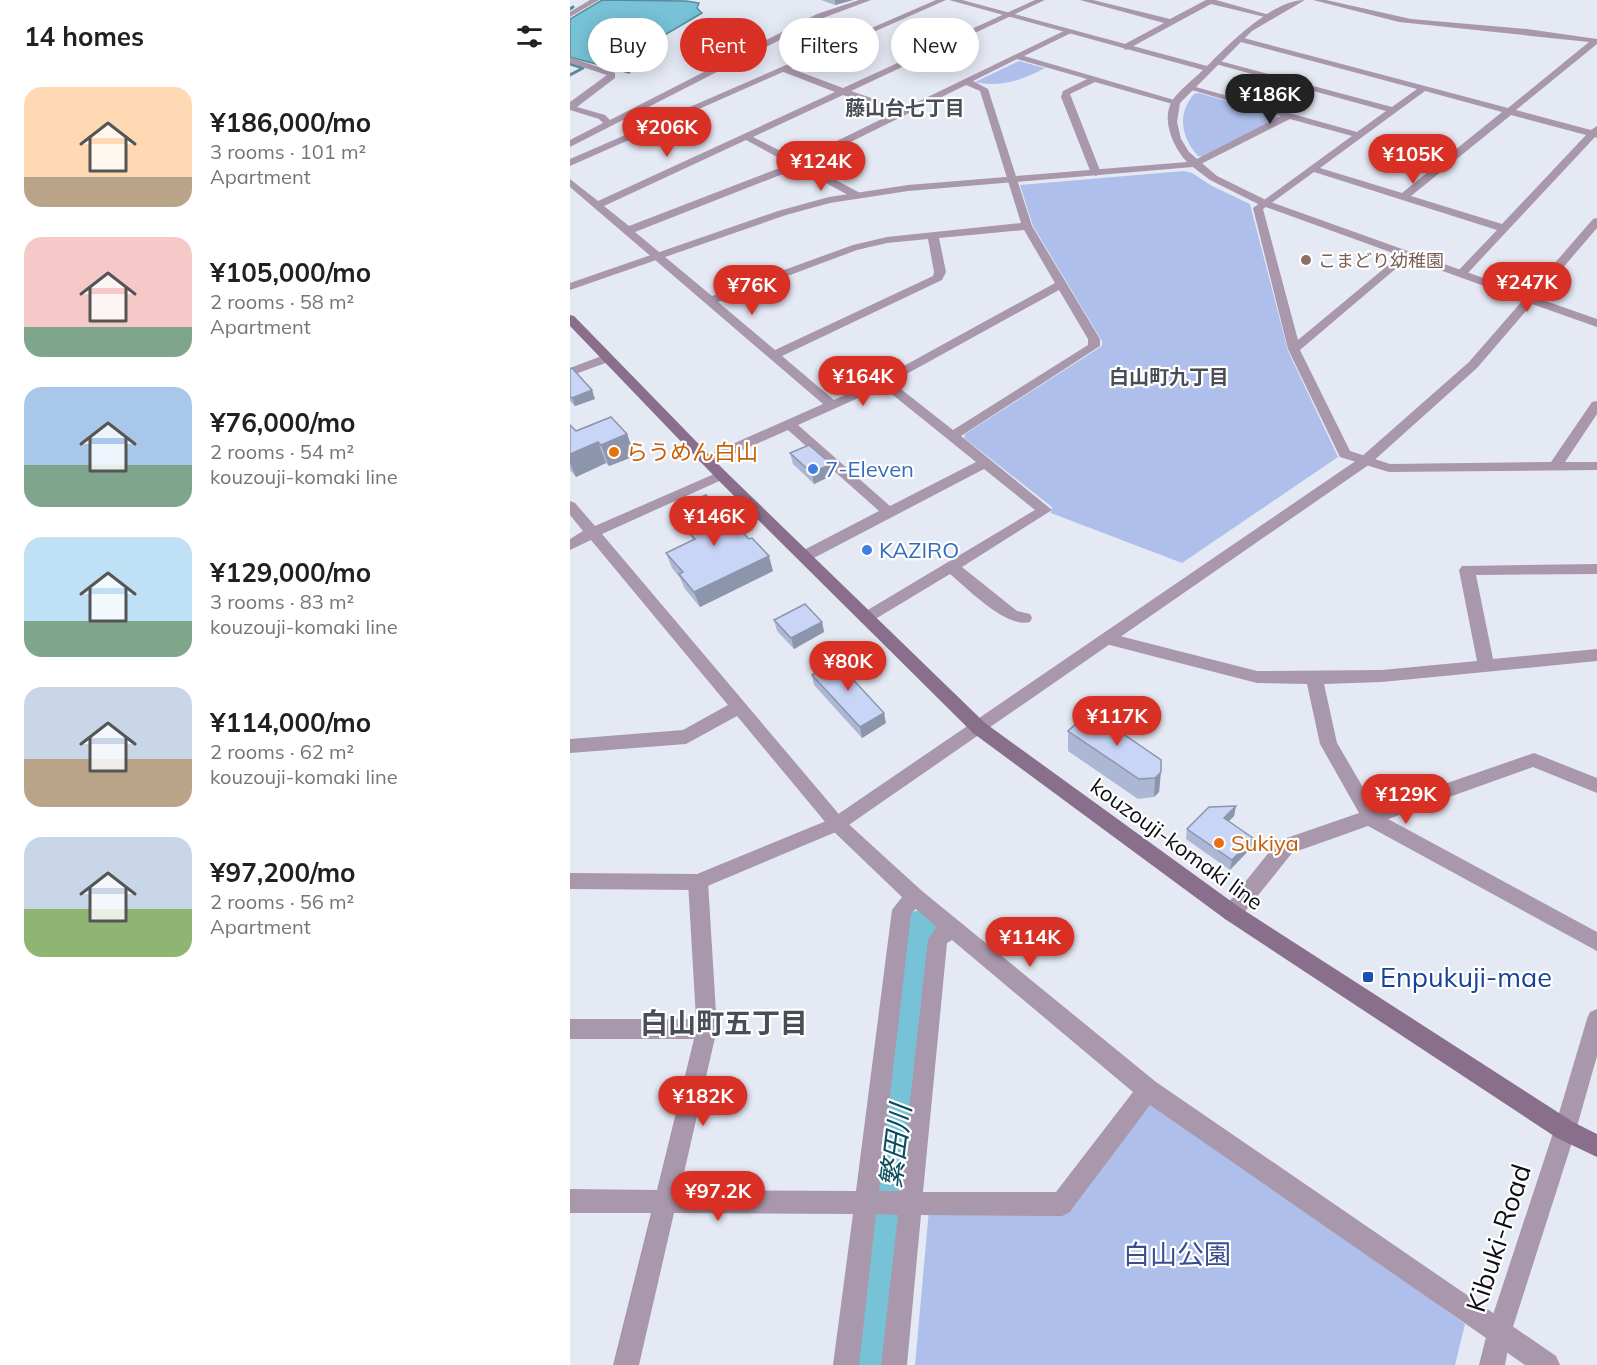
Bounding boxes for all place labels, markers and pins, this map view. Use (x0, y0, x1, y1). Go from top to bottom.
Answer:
pin: ¥186K (1228, 74, 1312, 125)
pin: ¥206K (625, 107, 709, 158)
pin: ¥105K (1371, 134, 1455, 185)
pin: ¥124K (779, 141, 863, 192)
place label: こまどり幼稚園 (1318, 249, 1444, 272)
marker: こまどり幼稚園 (1299, 253, 1313, 267)
pin: ¥247K (1485, 262, 1569, 313)
pin: ¥76K (716, 265, 788, 316)
pin: ¥164K (821, 356, 905, 407)
place label: らうめん白山 (626, 438, 758, 466)
marker: らうめん白山 (607, 445, 621, 459)
place label: 7-Eleven (825, 455, 914, 483)
marker: 7-Eleven (806, 462, 820, 476)
pin: ¥146K (672, 496, 756, 547)
place label: KAZIRO (879, 536, 959, 564)
marker: KAZIRO (860, 543, 874, 557)
pin: ¥80K (812, 641, 884, 692)
pin: ¥117K (1075, 696, 1159, 747)
pin: ¥129K (1364, 774, 1448, 825)
place label: Sukiya (1231, 829, 1299, 857)
marker: Sukiya (1212, 836, 1226, 850)
pin: ¥114K (988, 917, 1072, 968)
place label: Enpukuji-mae (1380, 960, 1552, 994)
marker: Enpukuji-mae (1361, 970, 1375, 984)
pin: ¥182K (661, 1076, 745, 1127)
pin: ¥97.2K (669, 1171, 767, 1222)

